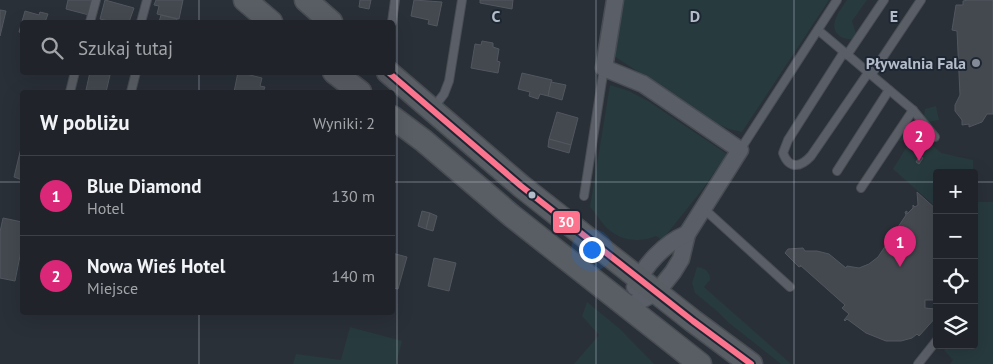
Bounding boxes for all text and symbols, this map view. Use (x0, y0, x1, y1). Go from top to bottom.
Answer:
text: C (492, 6, 501, 26)
text: D (690, 6, 700, 26)
text: E (890, 6, 898, 26)
search box (20, 20, 395, 75)
icon: search (38, 34, 66, 62)
text: Szukaj tutaj (78, 36, 173, 60)
place label: Pływalnia Fala (866, 53, 966, 73)
marker: Pływalnia Fala (970, 57, 982, 69)
text: W pobliżu (40, 109, 129, 136)
text: Wyniki: 2 (313, 113, 375, 133)
pin: 2 (903, 120, 935, 161)
map controls (933, 169, 978, 349)
button: + (933, 169, 978, 214)
text: Blue Diamond (87, 174, 201, 198)
text: 1 (51, 186, 61, 206)
text: 130 m (332, 186, 375, 206)
unlabelled marker (527, 190, 537, 200)
text: Hotel (87, 198, 124, 218)
line badge: 30 (552, 210, 581, 234)
text: 30 (558, 213, 574, 231)
button: − (933, 214, 978, 259)
pin: 1 (884, 226, 916, 267)
your location (579, 237, 605, 263)
text: Nowa Wieś Hotel (87, 254, 225, 278)
button: locate (933, 259, 978, 304)
text: 2 (51, 266, 61, 286)
text: 140 m (332, 266, 375, 286)
text: Miejsce (87, 278, 138, 298)
button: layers (933, 304, 978, 349)

